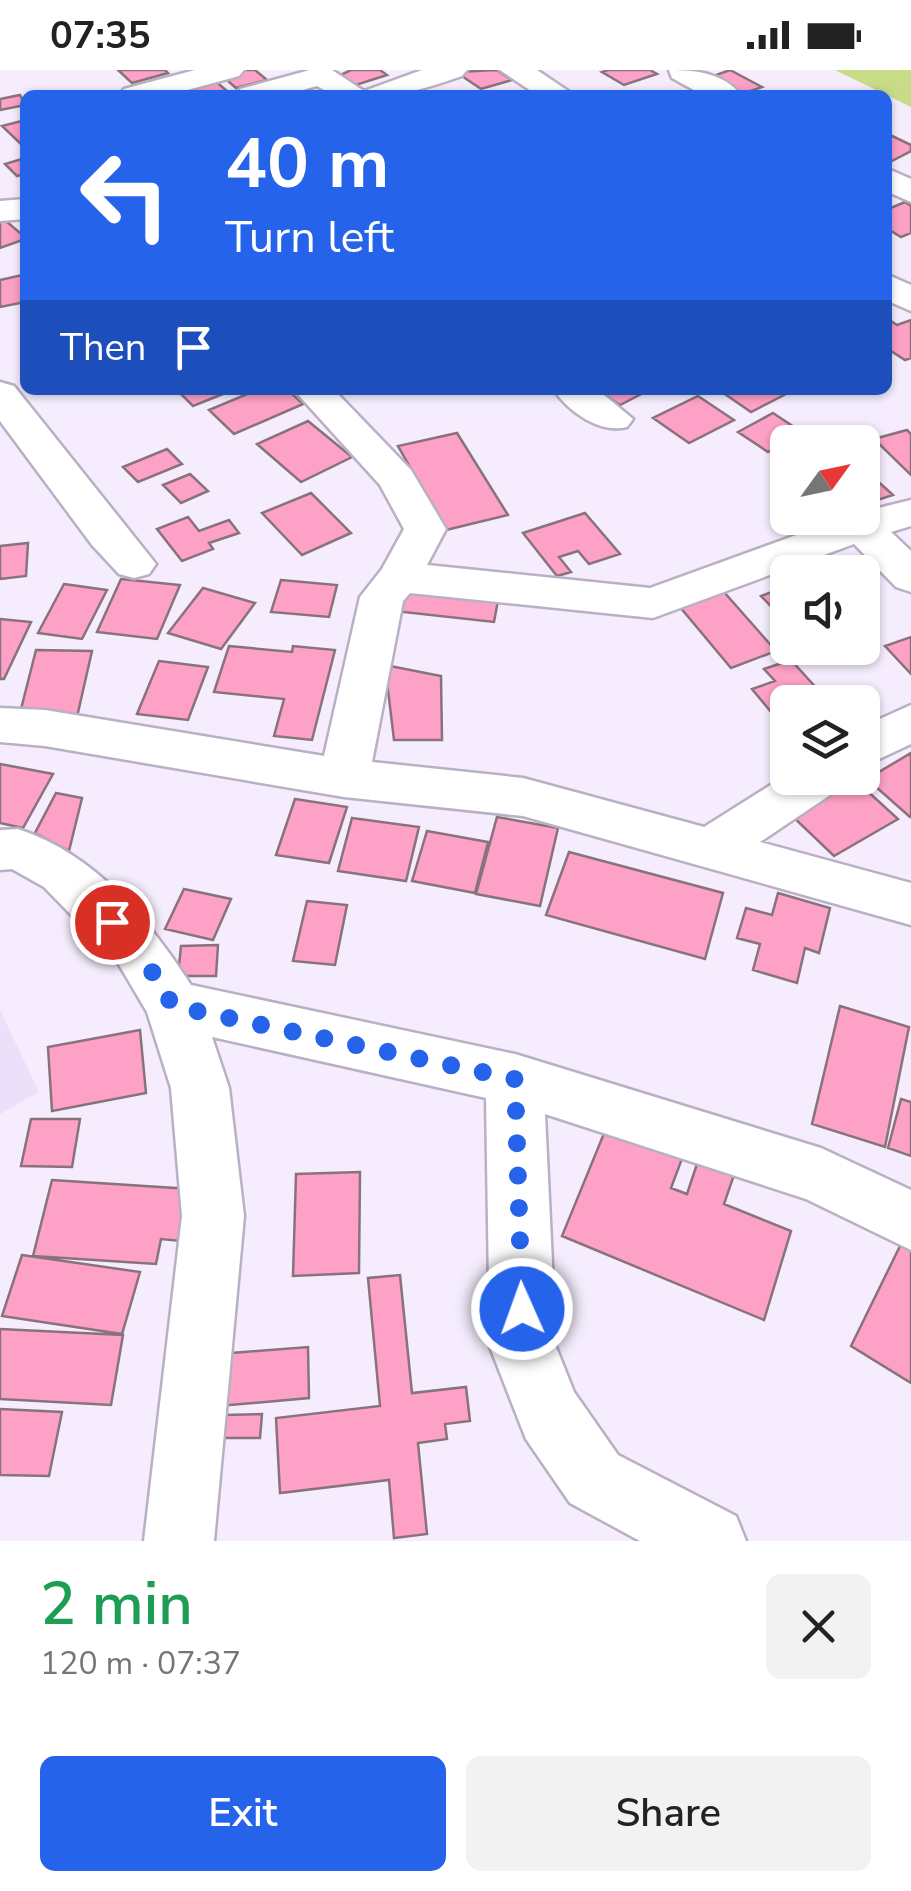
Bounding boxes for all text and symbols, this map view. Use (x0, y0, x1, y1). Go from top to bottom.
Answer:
text: 07:35 (50, 10, 151, 61)
text: 40 m (225, 116, 389, 212)
icon: left (60, 130, 190, 260)
text: Turn left (225, 207, 394, 268)
icon: arrive (166, 320, 221, 375)
text: Then (60, 322, 146, 373)
north arrow (770, 425, 880, 535)
map controls (770, 425, 880, 795)
button: sound (770, 555, 880, 665)
button: layers (770, 685, 880, 795)
pin (70, 880, 155, 965)
icon: arrive (85, 895, 140, 950)
position arrow (470, 1257, 574, 1361)
text: 2 min (40, 1563, 193, 1645)
button: close (766, 1574, 871, 1679)
text: 120 m · 07:37 (40, 1642, 241, 1685)
button: Exit (40, 1756, 446, 1871)
button: Share (466, 1756, 871, 1871)

